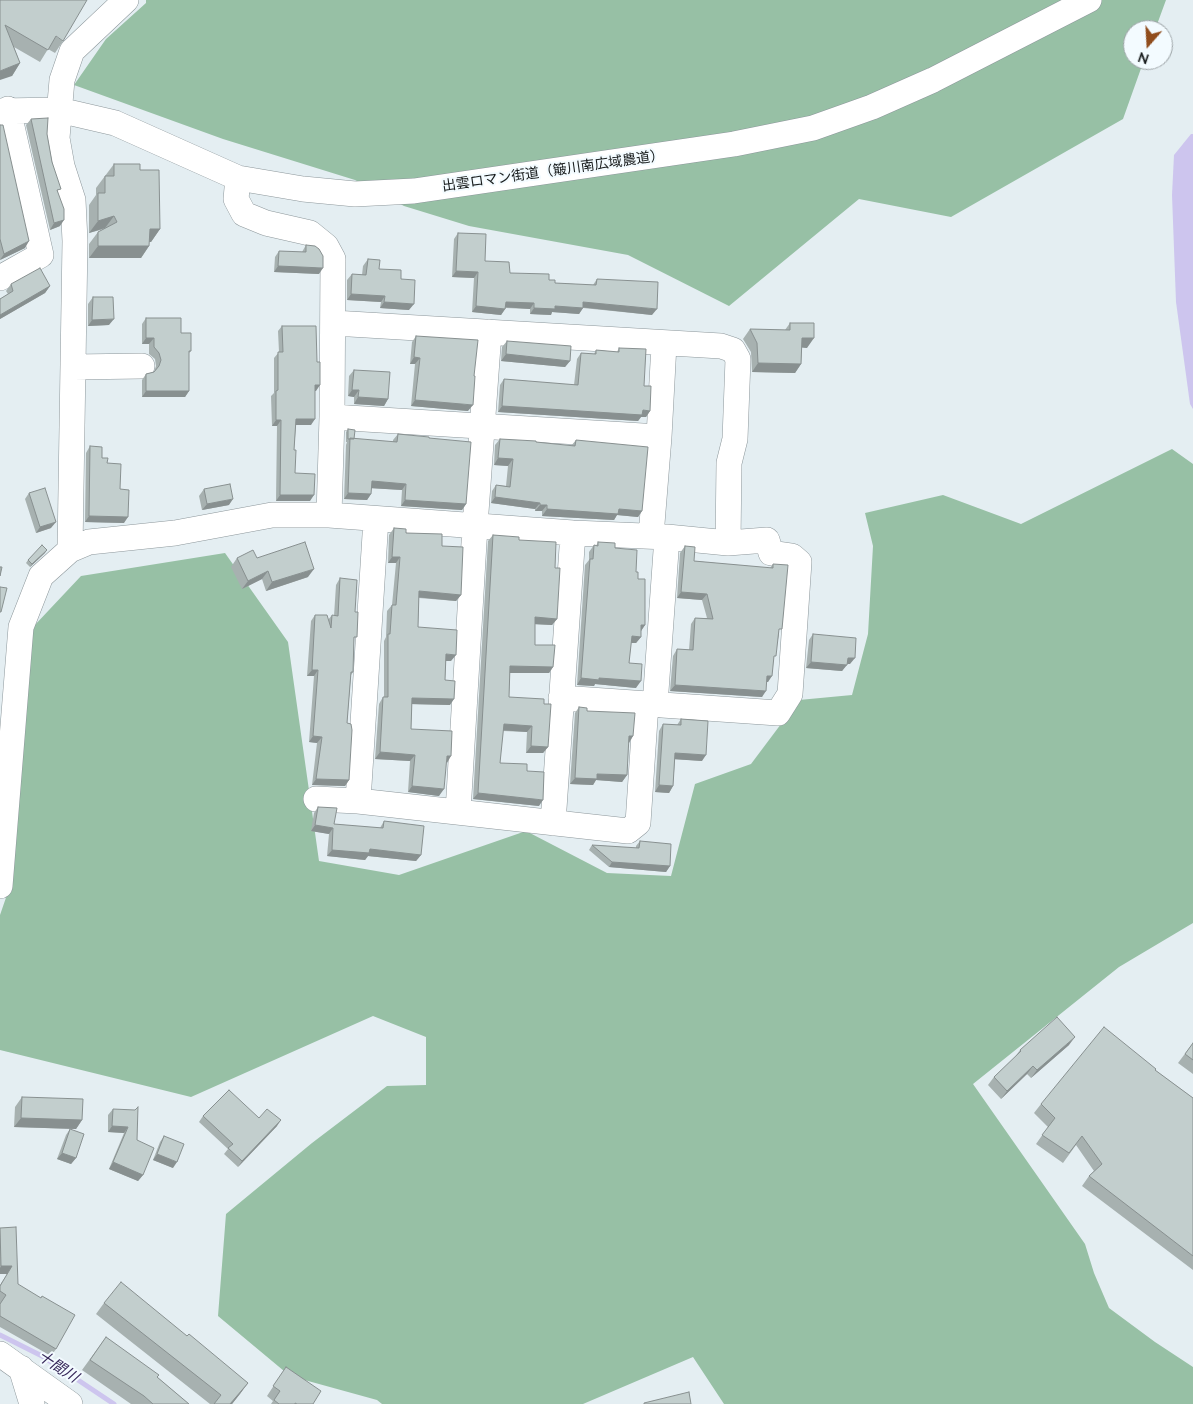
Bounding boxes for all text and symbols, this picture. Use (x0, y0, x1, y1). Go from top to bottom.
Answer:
north arrow (1123, 20, 1173, 70)
text: N (1136, 48, 1151, 68)
street label: 出雲ロマン街道（簸川南広域農道） (441, 147, 665, 195)
water label: 十間川 (34, 1347, 82, 1387)

